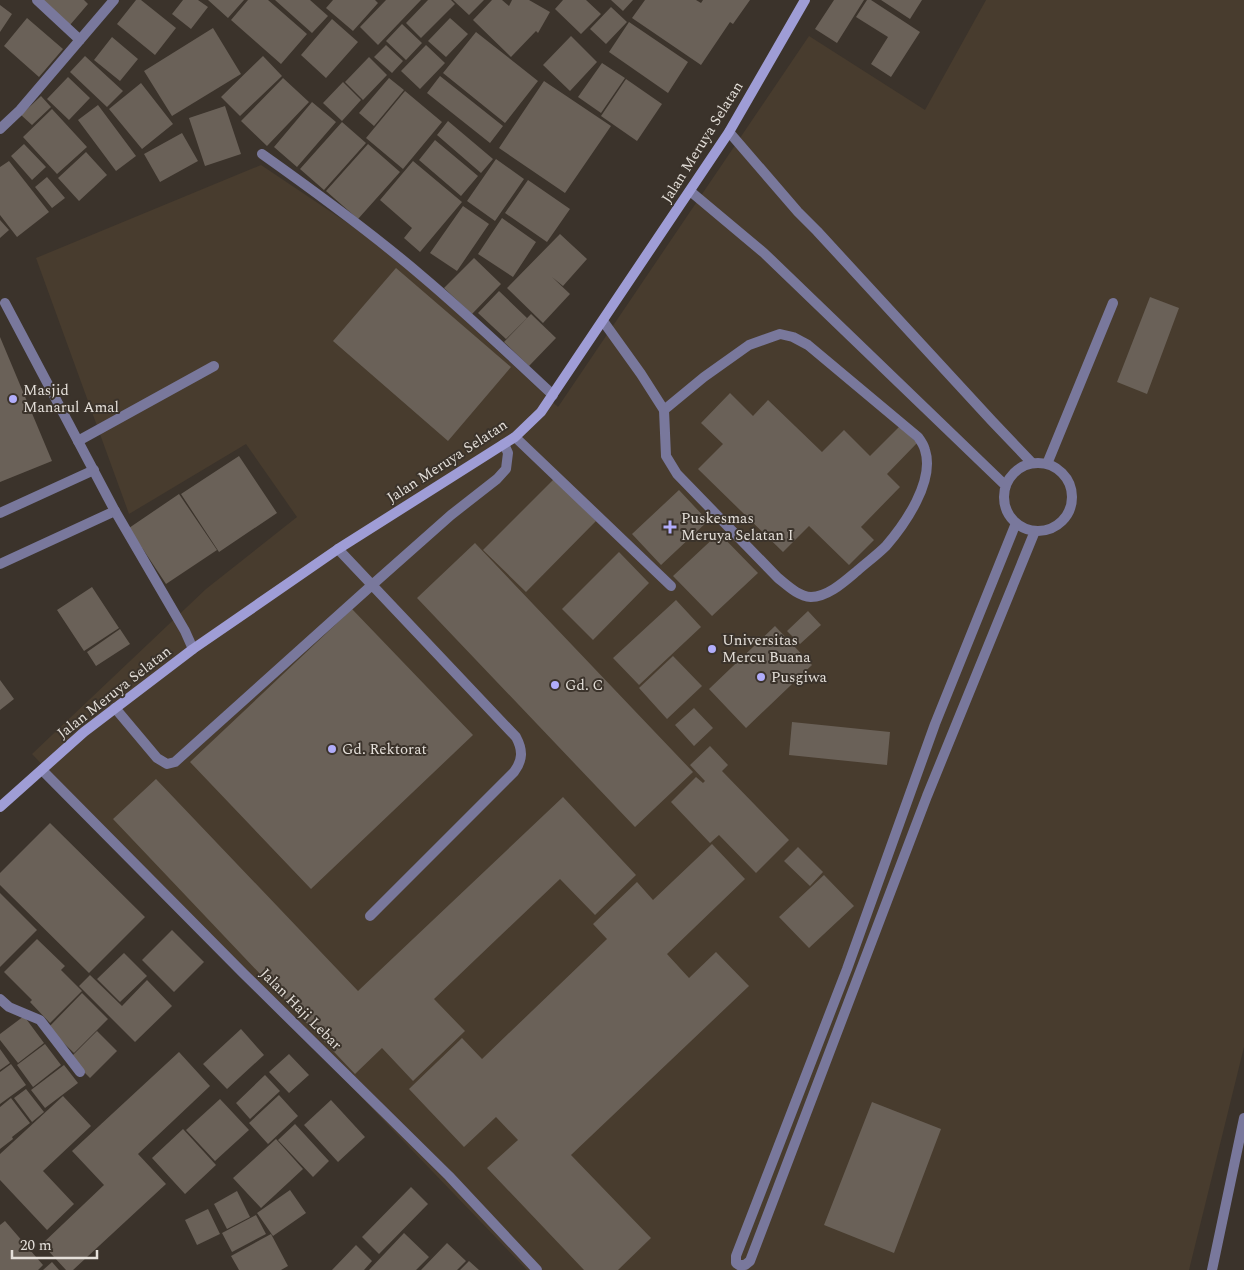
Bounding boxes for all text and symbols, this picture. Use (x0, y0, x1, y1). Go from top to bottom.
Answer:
street label: Jalan Meruya Selatan (656, 77, 749, 208)
place label: Masjid Manarul Amal (23, 379, 119, 419)
marker: Masjid Manarul Amal (7, 393, 19, 405)
street label: Jalan Meruya Selatan (382, 414, 512, 509)
place label: Puskesmas Meruya Selatan I (681, 507, 794, 547)
marker: Puskesmas Meruya Selatan I (663, 520, 677, 534)
place label: Universitas Mercu Buana (722, 629, 811, 669)
street label: Jalan Meruya Selatan (52, 640, 177, 745)
marker: Universitas Mercu Buana (706, 643, 718, 655)
place label: Pusgiwa (771, 666, 827, 689)
marker: Pusgiwa (755, 671, 767, 683)
place label: Gd. C (565, 674, 603, 697)
marker: Gd. C (549, 679, 561, 691)
place label: Gd. Rektorat (342, 738, 427, 761)
marker: Gd. Rektorat (326, 743, 338, 755)
street label: Jalan Haji Lebar (254, 963, 347, 1056)
scale bar (12, 1228, 98, 1260)
text: 20 m (20, 1234, 52, 1257)

